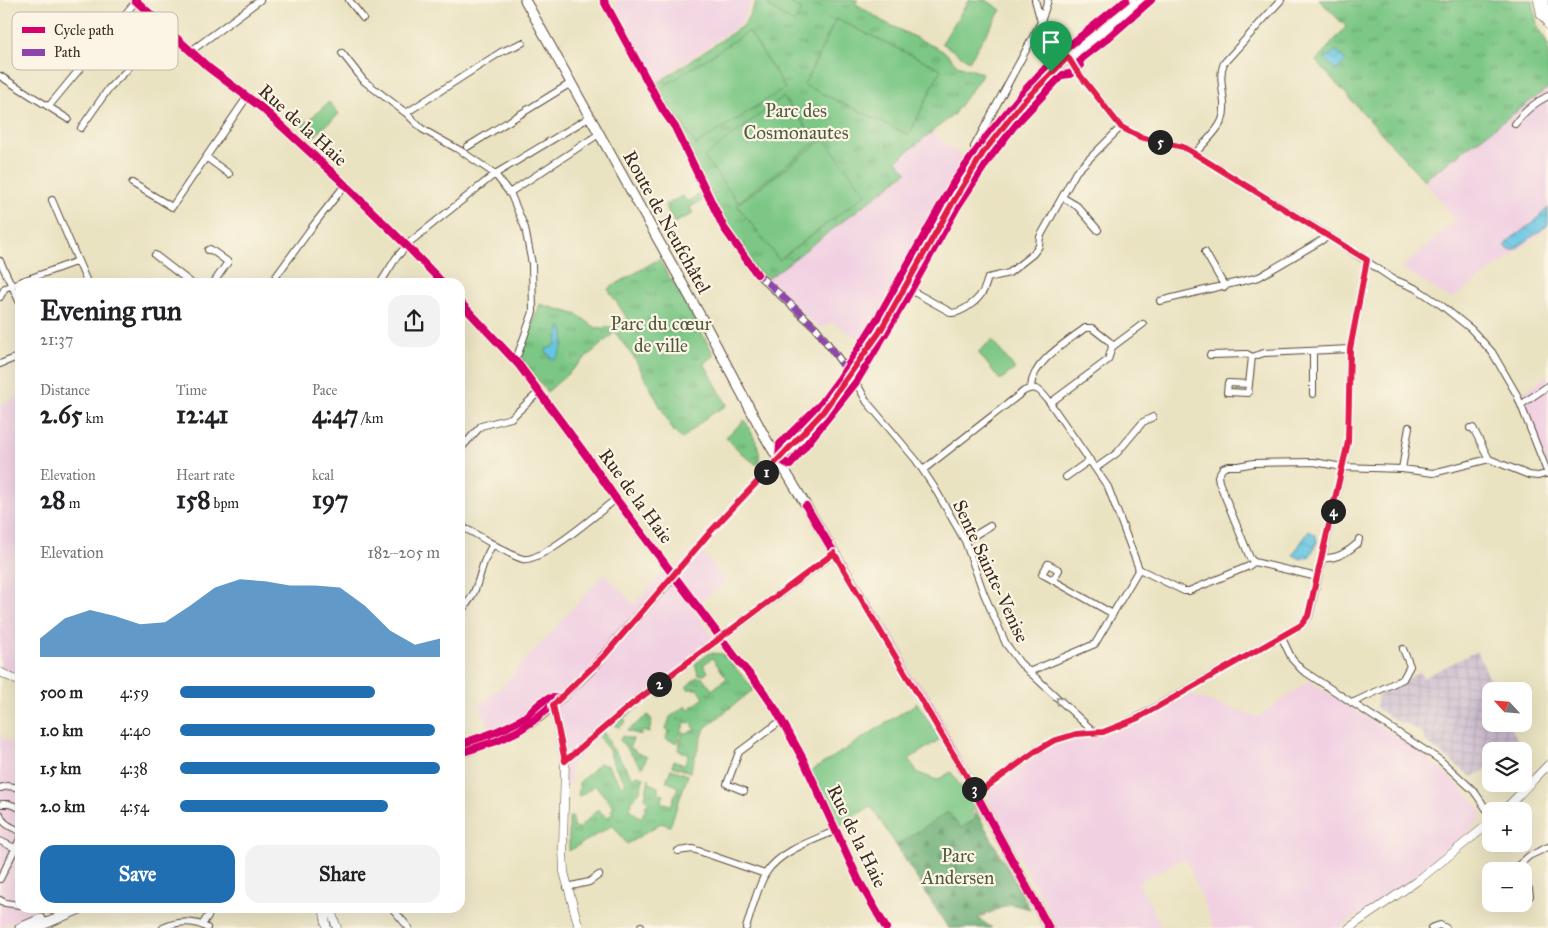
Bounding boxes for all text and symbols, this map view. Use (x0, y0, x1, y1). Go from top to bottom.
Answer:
legend (12, 12, 178, 70)
pin (1030, 21, 1072, 72)
text: Cycle path (54, 22, 114, 39)
icon: arrive (1037, 28, 1065, 56)
text: Path (54, 44, 81, 61)
street label: Rue de la Haie (254, 79, 352, 171)
park label: Parc des Cosmonautes (743, 99, 849, 144)
pin: 5 (1148, 130, 1172, 154)
text: 5 (1157, 134, 1164, 151)
street label: Route de Neufchâtel (618, 147, 716, 298)
text: Evening run (40, 293, 182, 328)
button: share (388, 295, 440, 347)
park label: Parc du cœur de ville (610, 312, 713, 357)
text: 21:37 (40, 330, 73, 349)
text: Distance (40, 382, 90, 399)
text: Time (176, 382, 207, 399)
text: Pace (312, 382, 337, 399)
text: 2.65 (40, 399, 82, 430)
text: 12:41 (176, 399, 228, 430)
text: 4:47 (312, 399, 358, 430)
text: km (82, 410, 104, 427)
text: /km (358, 410, 383, 427)
street label: Rue de la Haie (594, 444, 678, 548)
pin: 1 (754, 460, 778, 484)
text: 1 (764, 464, 769, 481)
text: Elevation (40, 467, 96, 484)
text: Heart rate (176, 467, 235, 484)
text: kcal (312, 467, 334, 484)
text: 28 (40, 484, 66, 515)
text: 158 (176, 484, 211, 515)
text: 197 (312, 484, 348, 515)
text: m (66, 495, 80, 512)
text: bpm (211, 495, 239, 512)
street label: Sente Sainte-Venise (948, 496, 1034, 646)
pin: 4 (1320, 498, 1346, 524)
text: 4 (1330, 503, 1337, 520)
text: Elevation (40, 543, 104, 562)
text: 182–205 m (367, 543, 440, 562)
pin: 2 (646, 672, 672, 696)
text: 2 (656, 676, 663, 693)
north arrow (1482, 682, 1532, 732)
map controls (1482, 682, 1532, 912)
text: 500 m (40, 683, 83, 702)
text: 4:59 (120, 683, 149, 702)
one-way arrow (1056, 697, 1065, 706)
text: 1.0 km (40, 721, 83, 740)
text: 4:40 (120, 721, 151, 740)
button: layers (1482, 742, 1532, 792)
text: 1.5 km (40, 759, 81, 778)
text: 4:38 (120, 759, 148, 778)
pin: 3 (962, 776, 986, 802)
street label: Rue de la Haie (822, 781, 892, 891)
text: 3 (972, 781, 977, 798)
text: 2.0 km (40, 797, 85, 816)
text: 4:54 (120, 797, 149, 816)
button: + (1482, 802, 1532, 852)
park label: Parc Andersen (921, 844, 994, 889)
button: Save (40, 845, 235, 903)
button: Share (245, 845, 440, 903)
button: − (1482, 862, 1532, 912)

